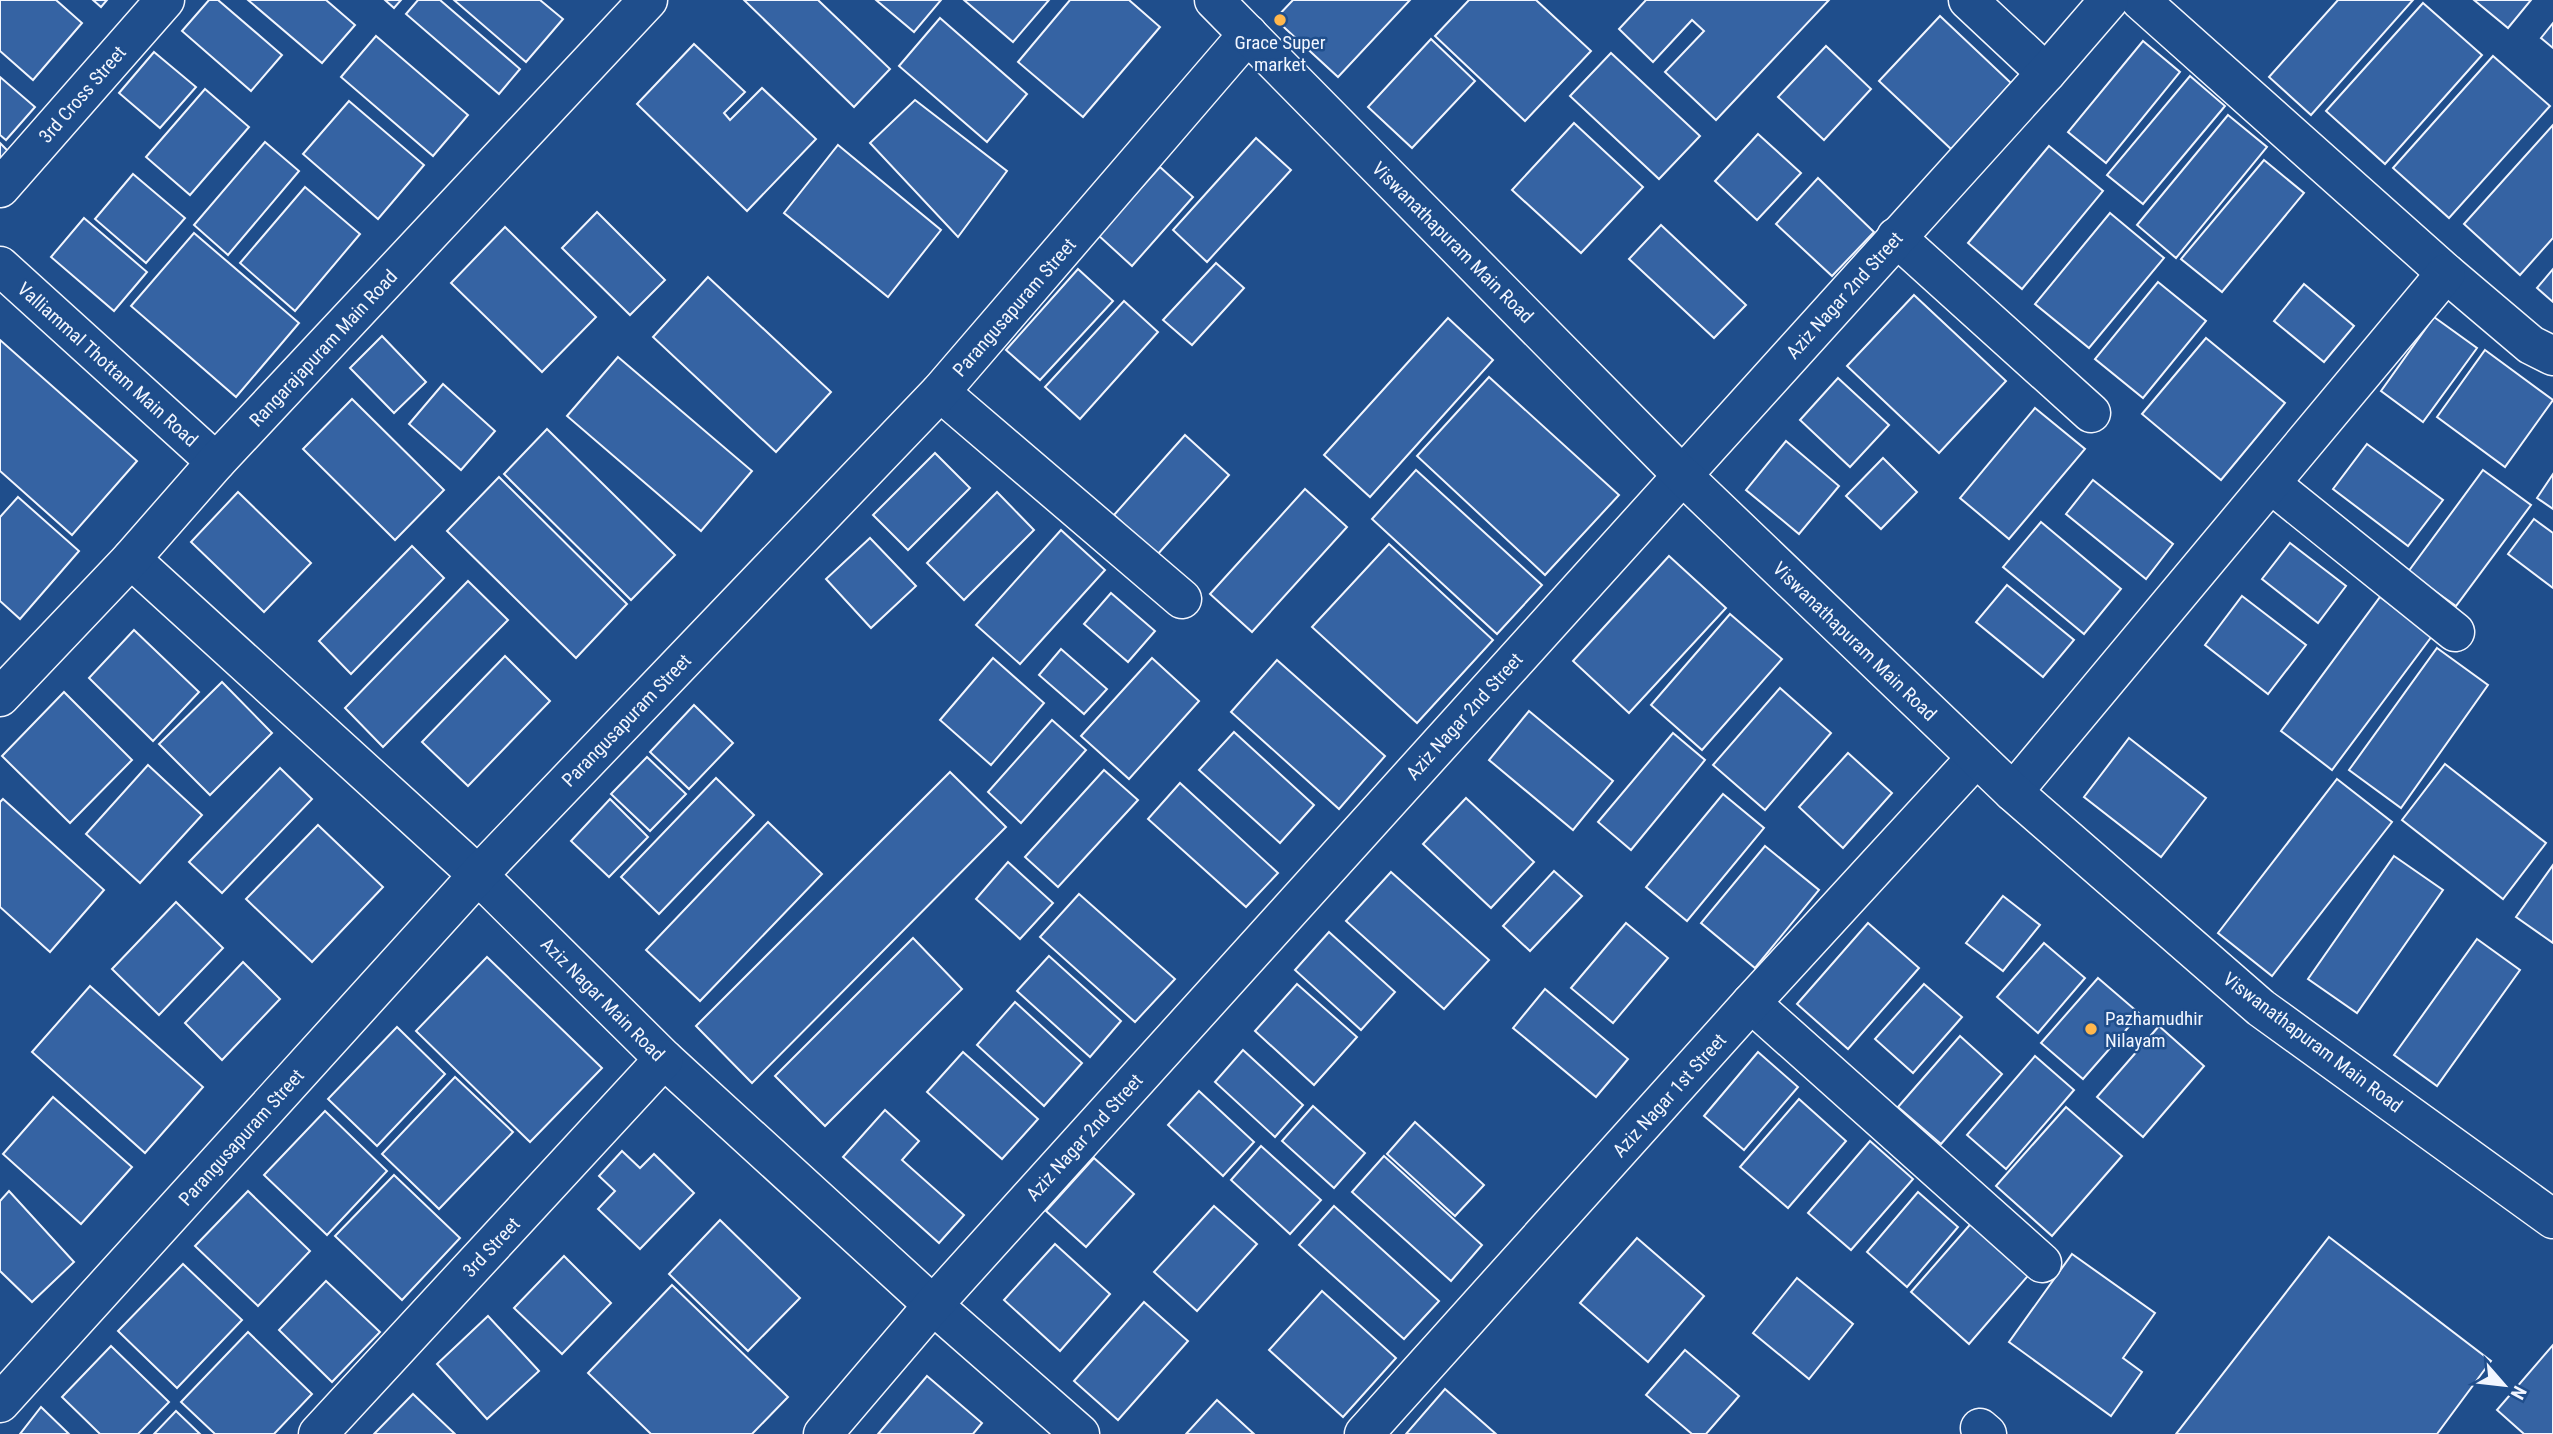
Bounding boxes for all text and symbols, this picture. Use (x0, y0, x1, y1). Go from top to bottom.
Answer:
marker: Grace Super market (1272, 12, 1288, 28)
place label: Grace Super market (1235, 31, 1326, 76)
street label: 3rd Cross Street (34, 41, 131, 147)
street label: Viswanathapuram Main Road (1367, 157, 1538, 328)
street label: Aziz Nagar 2nd Street (1781, 227, 1907, 364)
street label: Parangusapuram Street (948, 233, 1081, 381)
street label: Rangarajapuram Main Road (245, 265, 402, 432)
street label: Valliammal Thottam Main Road (13, 277, 203, 451)
street label: Viswanathapuram Main Road (1768, 557, 1941, 726)
street label: Aziz Nagar 2nd Street (1401, 648, 1527, 785)
street label: Parangusapuram Street (557, 649, 696, 792)
street label: Aziz Nagar Main Road (536, 933, 669, 1066)
street label: Viswanathapuram Main Road (2218, 967, 2407, 1117)
place label: Pazhamudhir Nilayam (2105, 1007, 2204, 1052)
marker: Pazhamudhir Nilayam (2083, 1021, 2099, 1037)
street label: Aziz Nagar 1st Street (1608, 1029, 1731, 1162)
street label: Parangusapuram Street (174, 1064, 309, 1210)
street label: Aziz Nagar 2nd Street (1021, 1069, 1147, 1206)
street label: 3rd Street (458, 1213, 525, 1282)
north arrow (2469, 1350, 2539, 1420)
text: N (2506, 1382, 2531, 1403)

